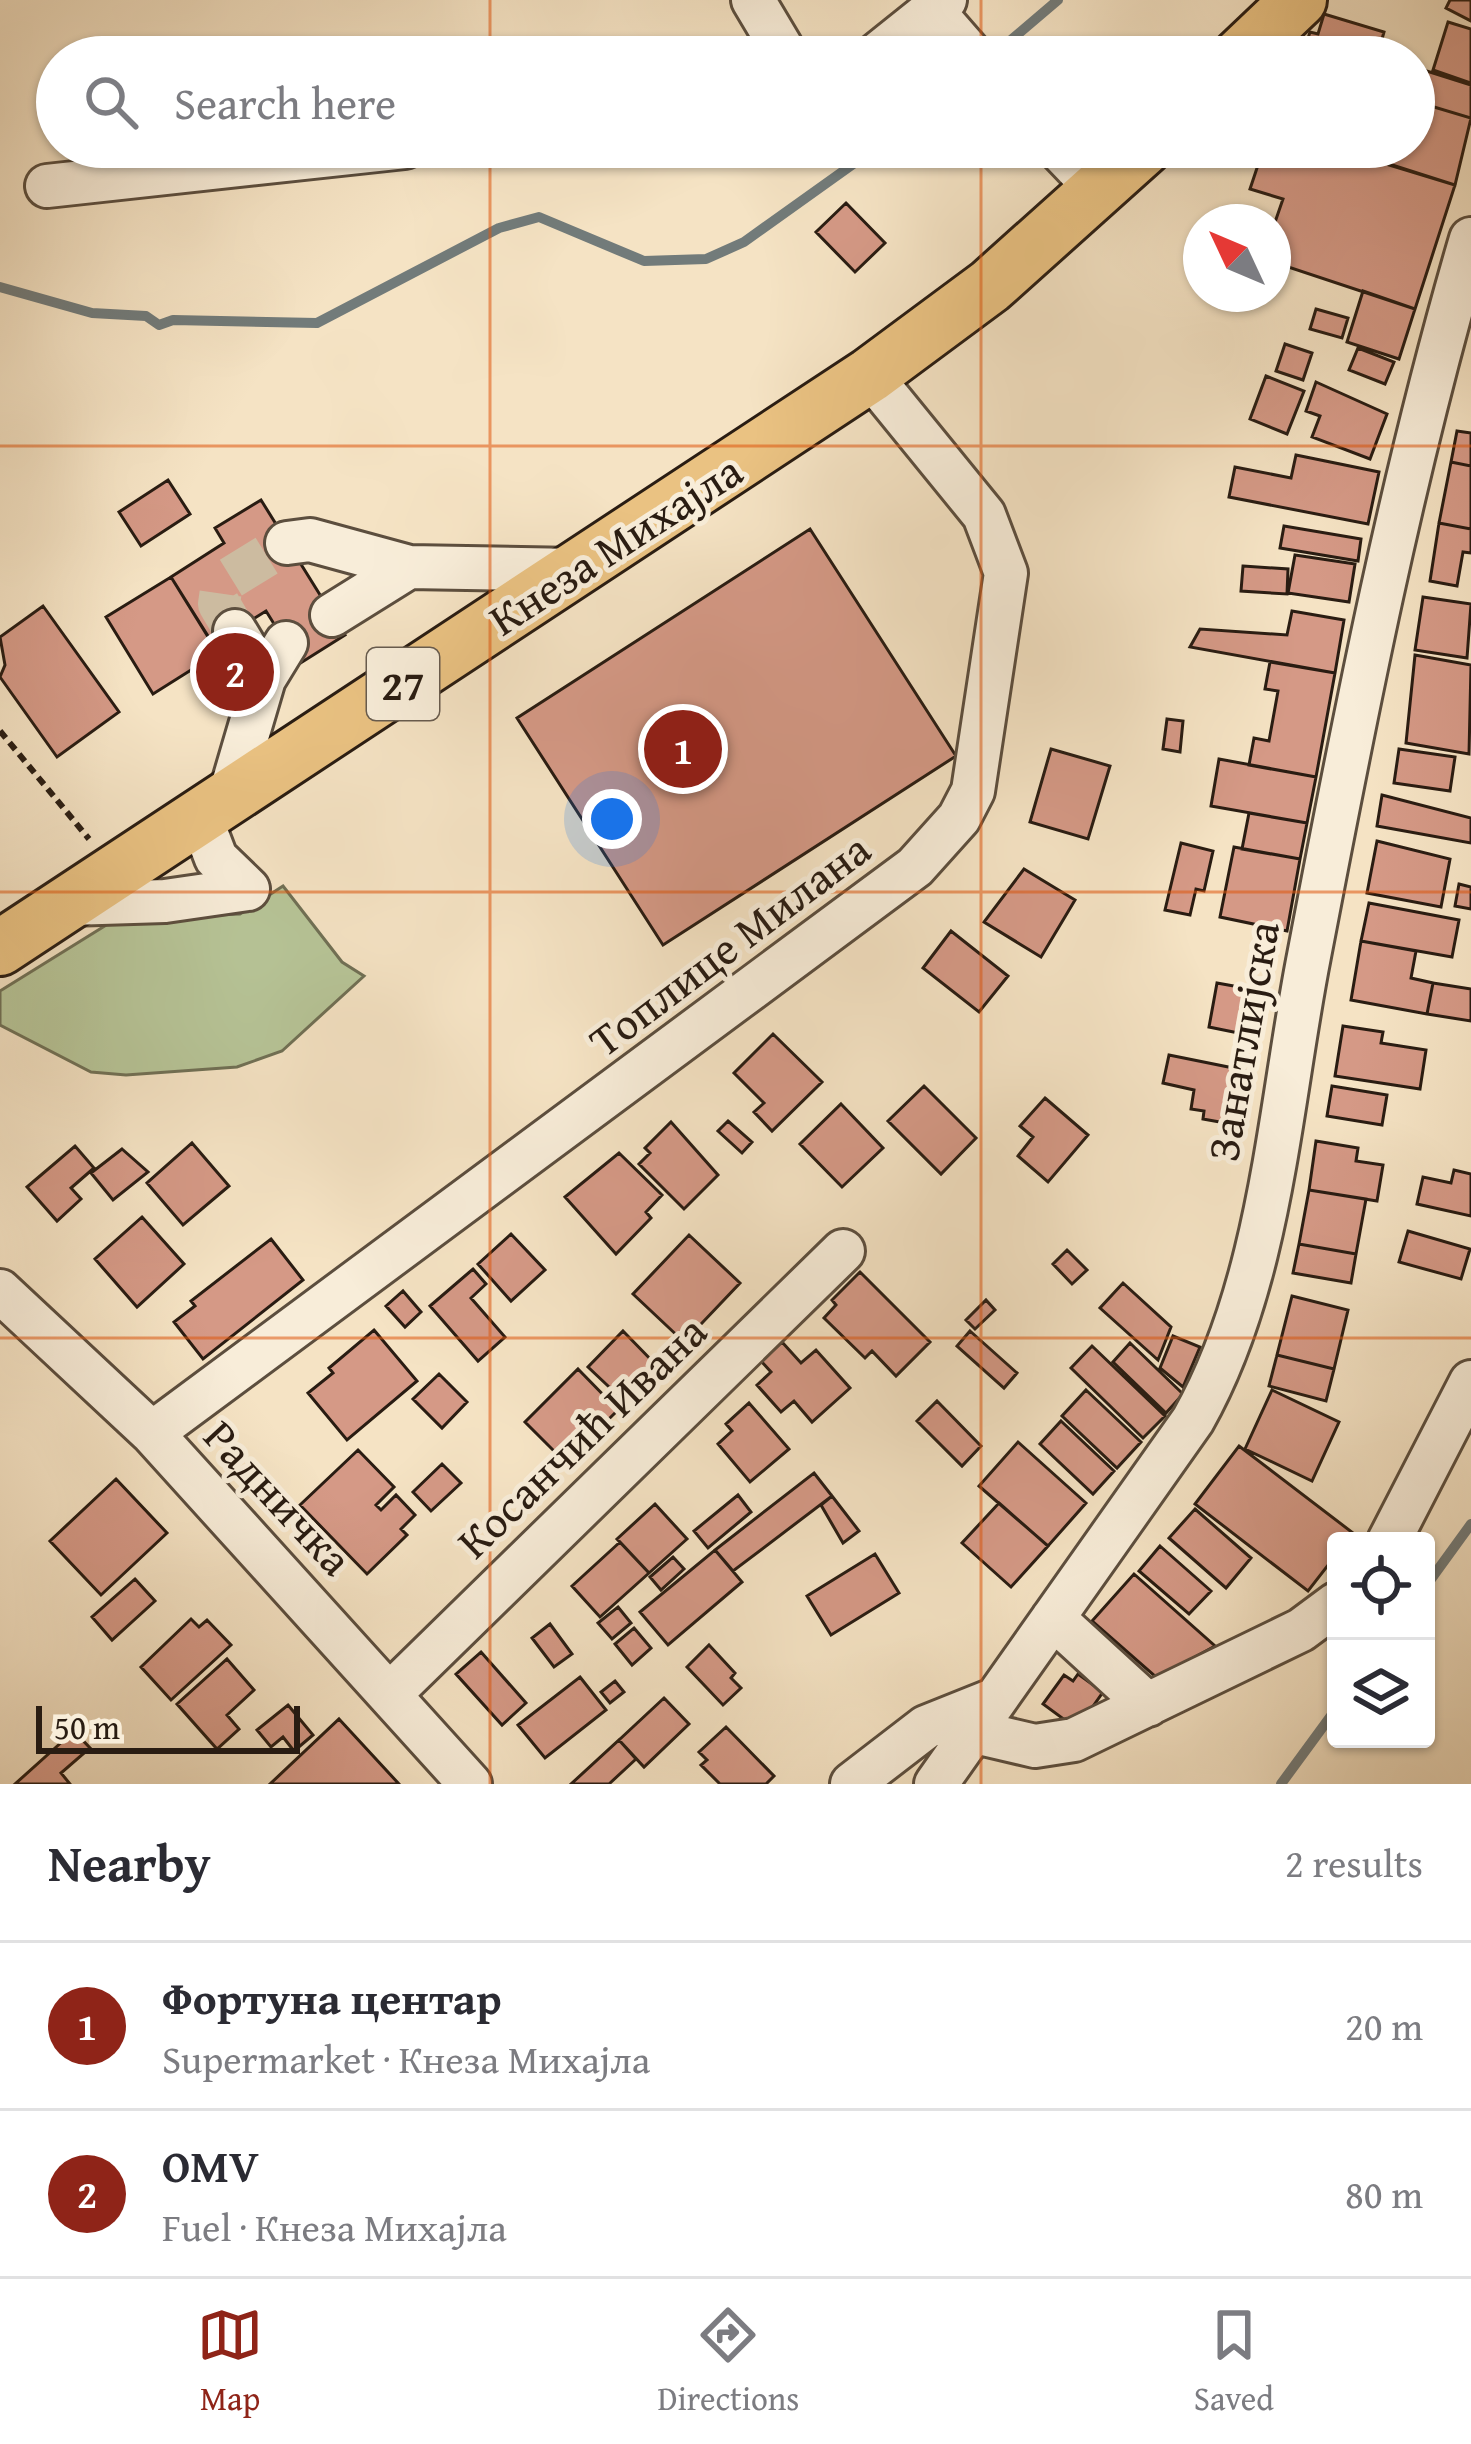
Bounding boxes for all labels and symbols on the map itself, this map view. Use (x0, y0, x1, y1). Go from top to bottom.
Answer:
north arrow (1183, 204, 1291, 312)
street label: Кнеза Михајла (476, 437, 755, 650)
pin: 2 (196, 627, 274, 717)
road number: 27 (367, 648, 439, 720)
pin: 1 (644, 704, 722, 794)
your location (582, 789, 642, 849)
street label: Топлице Милана (575, 816, 884, 1072)
street label: Занатлијска (1189, 915, 1295, 1166)
street label: Косанчић Ивана (441, 1299, 721, 1572)
street label: Радничка (190, 1405, 369, 1590)
scale bar (36, 1700, 300, 1753)

